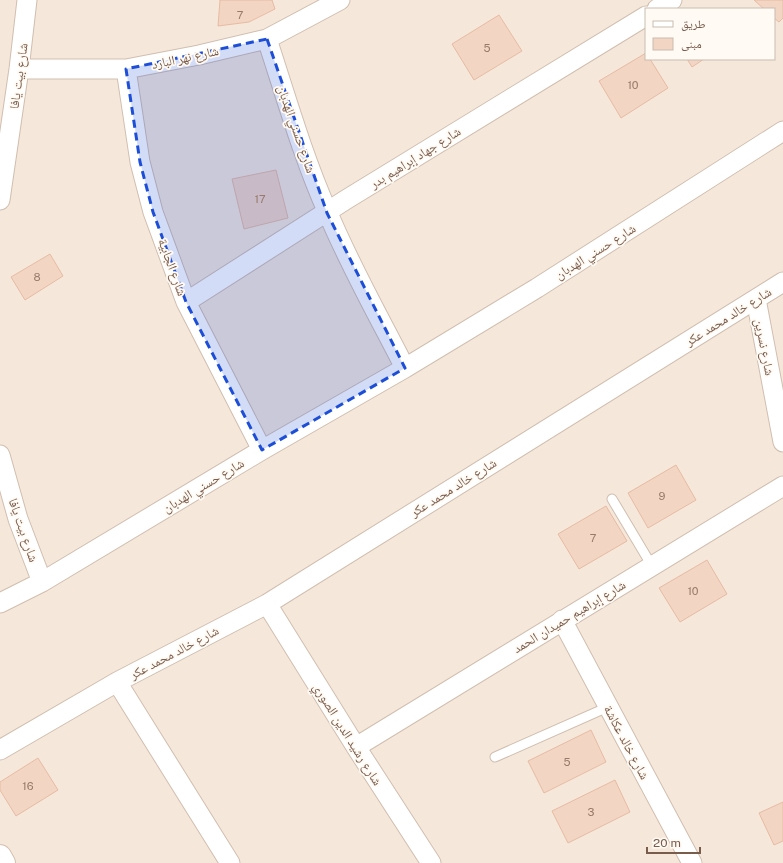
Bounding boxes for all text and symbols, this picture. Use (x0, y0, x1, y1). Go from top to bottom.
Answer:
legend (645, 8, 775, 60)
house number: 7 (237, 9, 244, 21)
text: طريق (681, 17, 706, 31)
text: مبنى (681, 37, 702, 51)
street label: شارع بيت يافا (6, 42, 33, 110)
house number: 5 (483, 42, 491, 54)
street label: شارع نهر البارد (150, 43, 220, 74)
house number: 10 (627, 79, 639, 91)
street label: شارع حسني الهدبان (271, 83, 319, 176)
street label: شارع جهاد إبراهيم بدر (366, 124, 464, 194)
house number: 17 (254, 193, 266, 205)
street label: شارع حسني الهدبان (552, 221, 640, 285)
street label: شارع الجابية (153, 237, 190, 299)
house number: 8 (33, 271, 41, 283)
street label: شارع خالد محمد عكر (682, 284, 775, 351)
street label: شارع نسرين (750, 317, 777, 377)
street label: شارع حسني الهدبان (160, 455, 248, 518)
street label: شارع خالد محمد عكر (407, 455, 500, 522)
house number: 9 (659, 490, 666, 502)
street label: شارع بيت يافا (4, 496, 41, 565)
house number: 7 (590, 532, 597, 544)
street label: شارع إبراهيم حميدان الحمد (510, 577, 629, 658)
house number: 10 (687, 585, 699, 597)
street label: شارع خالد محمد عكر (126, 623, 222, 684)
street label: شارع رشيد الدين الصوري (307, 680, 385, 790)
street label: شارع خالد عكاشة (599, 703, 652, 783)
house number: 5 (563, 756, 571, 768)
house number: 16 (22, 780, 34, 792)
house number: 3 (588, 806, 595, 818)
scale bar (647, 829, 700, 855)
text: 20 m (653, 836, 681, 850)

